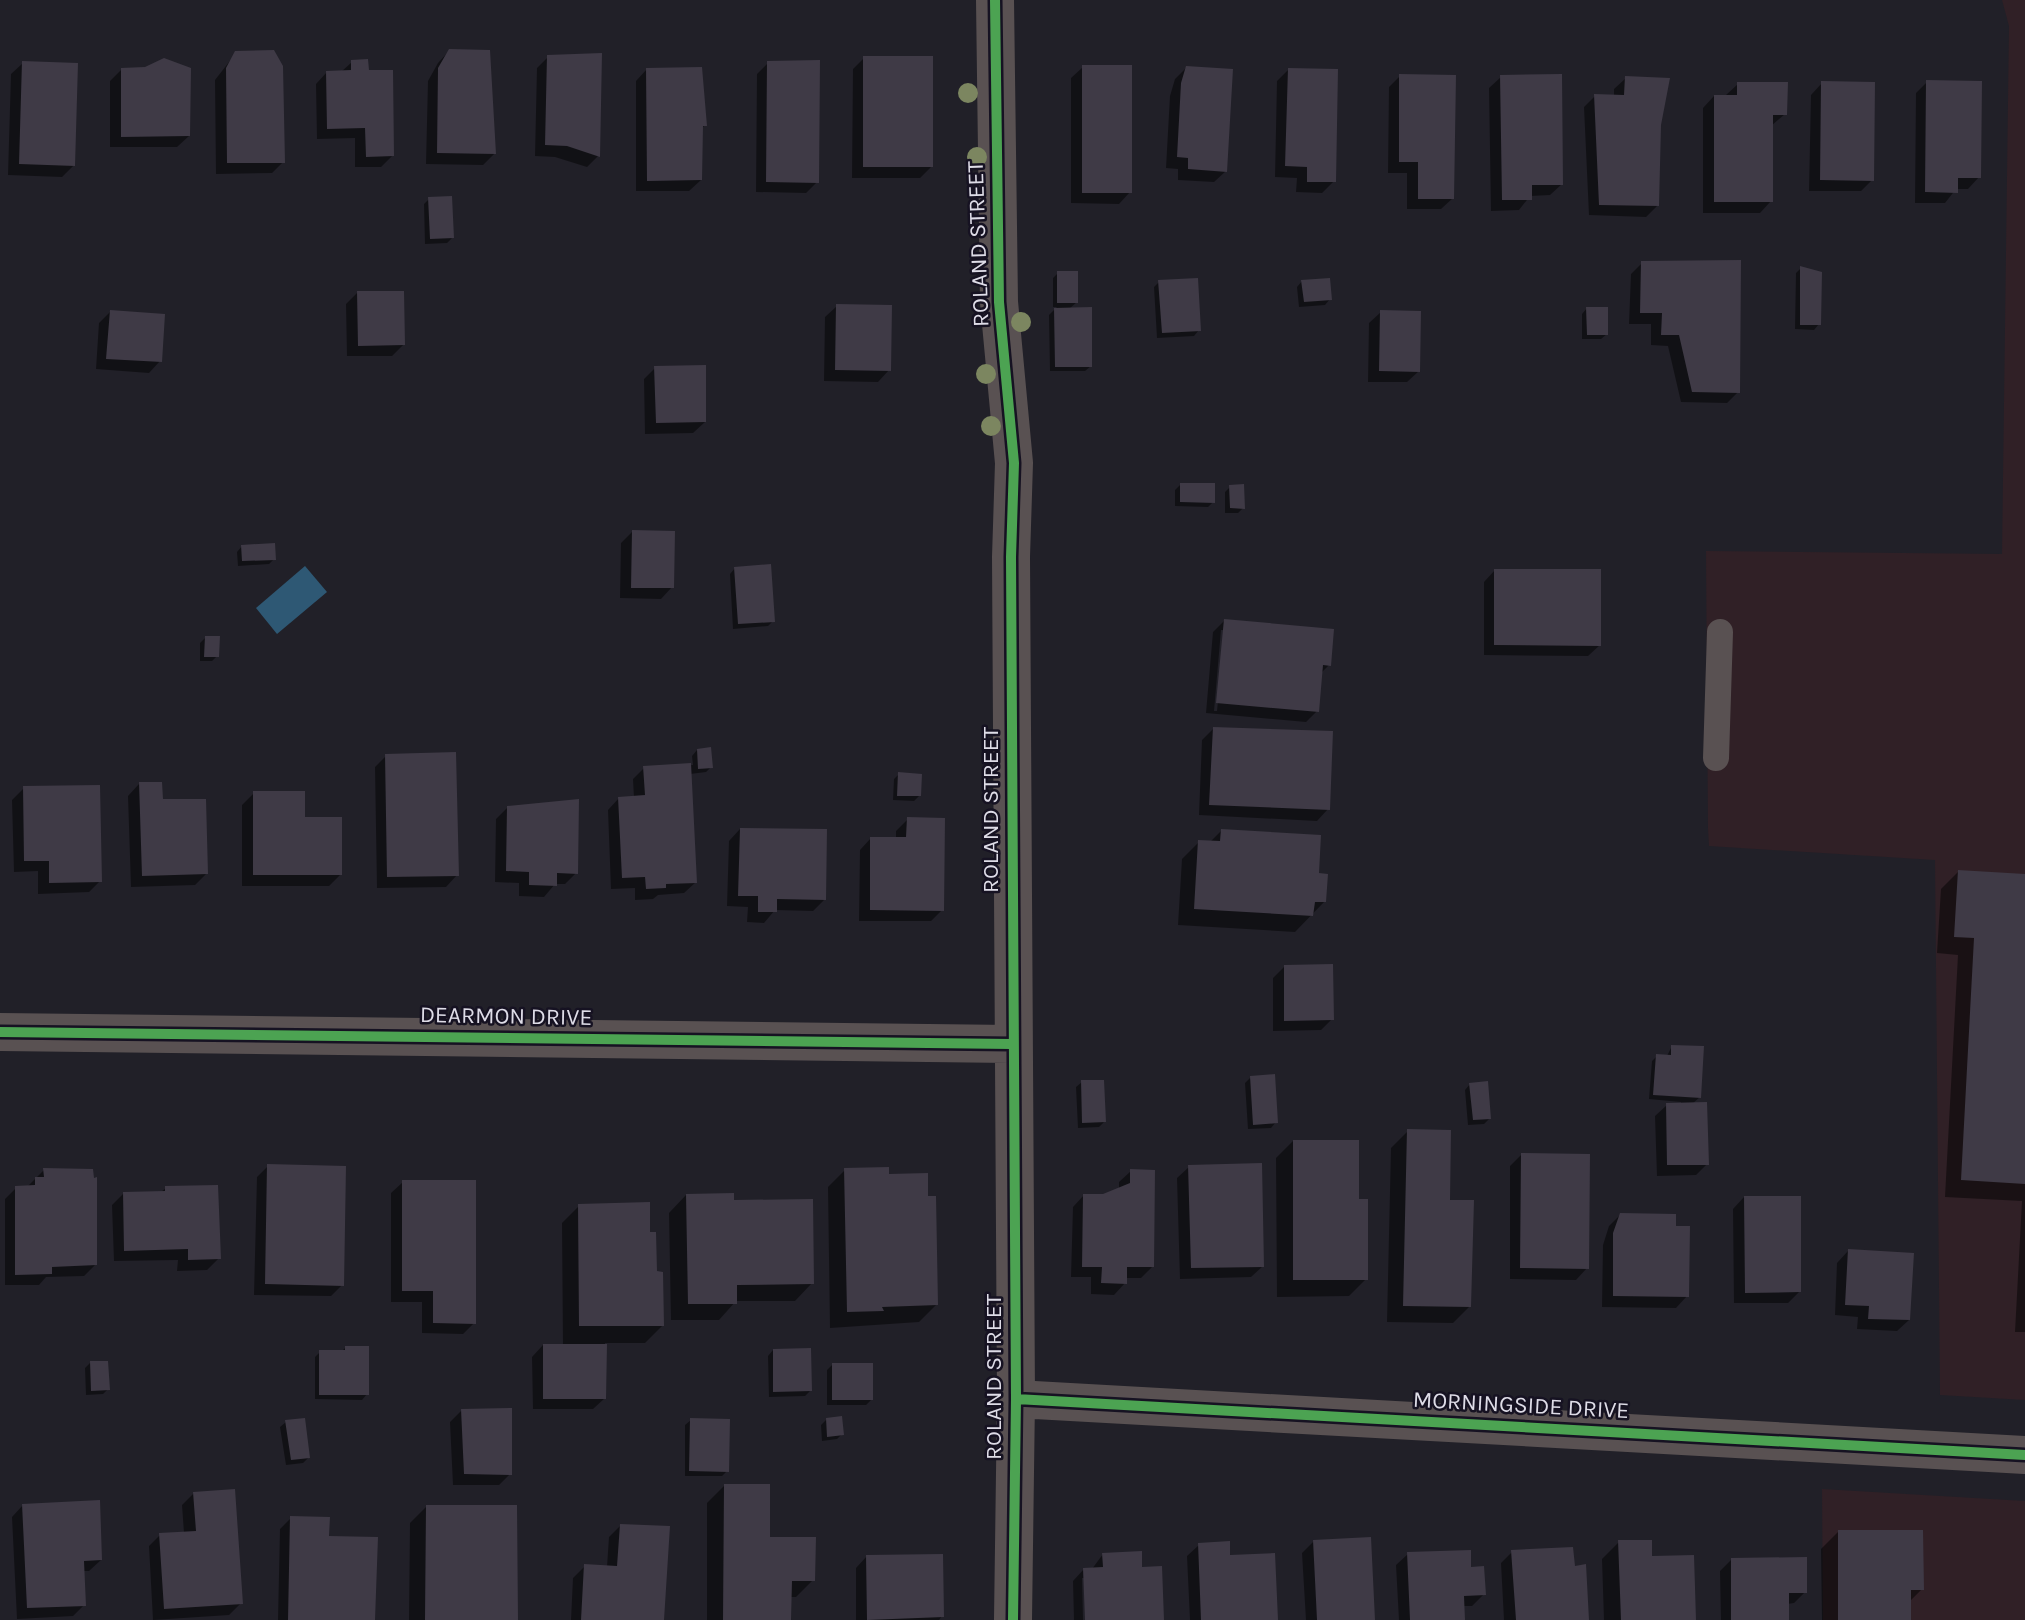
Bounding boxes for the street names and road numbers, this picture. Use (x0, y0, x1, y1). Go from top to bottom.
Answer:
street label: ROLAND STREET (962, 160, 994, 327)
street label: ROLAND STREET (977, 726, 1004, 893)
street label: DEARMON DRIVE (420, 1001, 592, 1031)
street label: ROLAND STREET (980, 1293, 1007, 1460)
street label: MORNINGSIDE DRIVE (1412, 1386, 1630, 1424)

